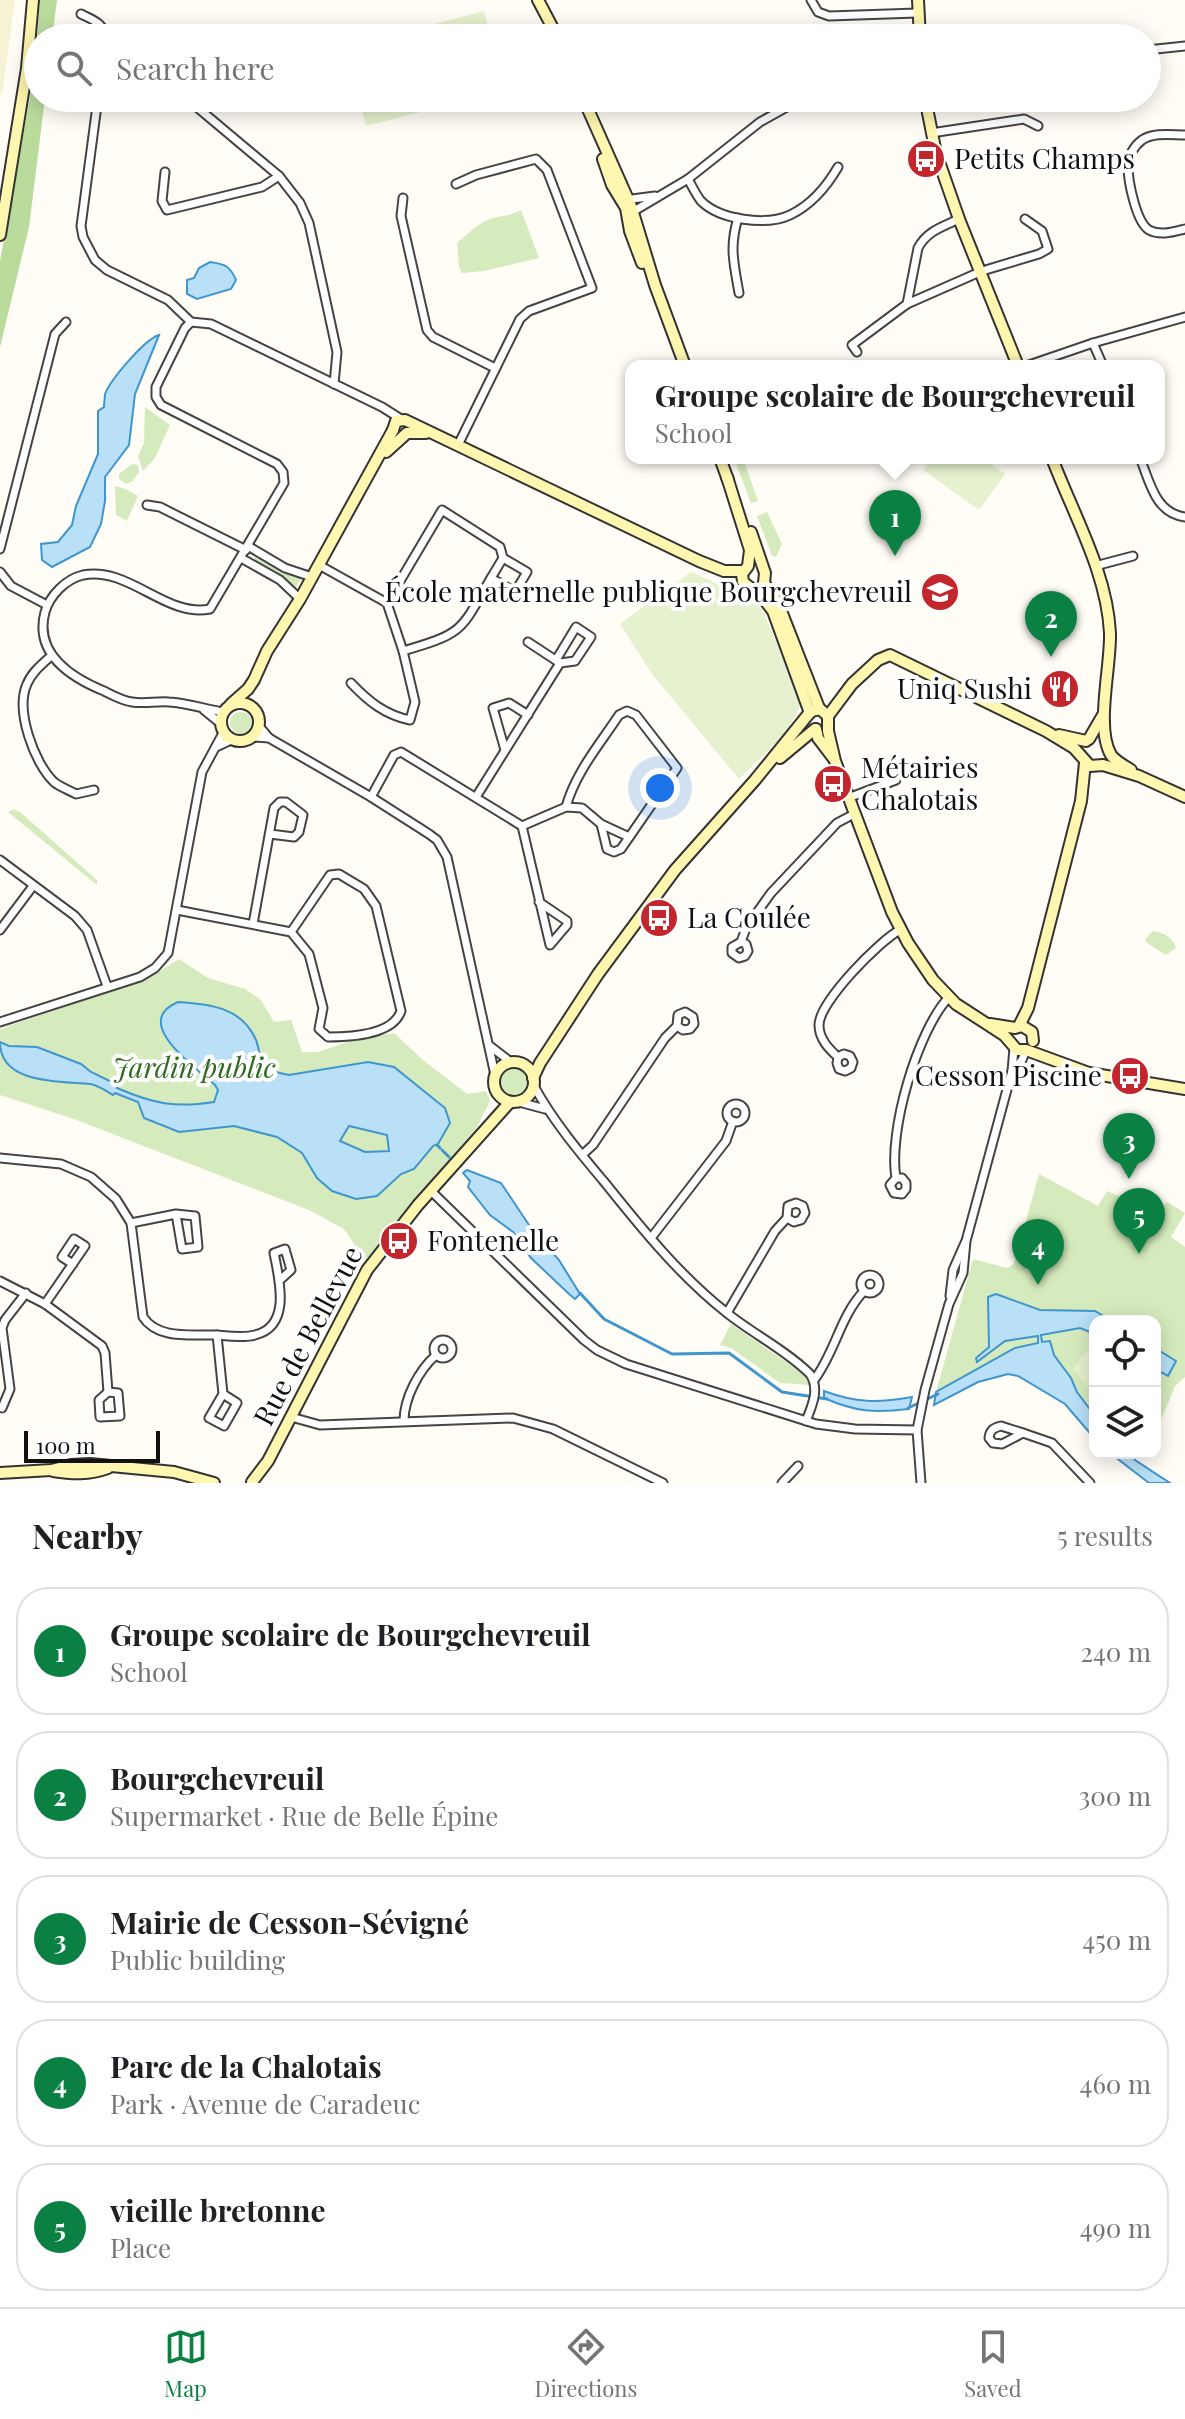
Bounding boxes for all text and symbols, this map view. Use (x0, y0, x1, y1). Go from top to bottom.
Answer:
search box (24, 24, 1161, 112)
icon: search (52, 46, 96, 90)
text: Search here (116, 48, 275, 88)
bus stop icon: Petits Champs (905, 138, 947, 180)
place label: Petits Champs (954, 139, 1135, 176)
popup (625, 360, 1165, 464)
text: Groupe scolaire de Bourgchevreuil (655, 375, 1135, 415)
text: School (655, 415, 732, 450)
pin: 1 (869, 490, 921, 556)
school or university icon: École maternelle publique Bourgchevreuil (919, 571, 961, 613)
place label: École maternelle publique Bourgchevreuil (385, 572, 912, 609)
pin: 2 (1025, 591, 1077, 657)
restaurant icon: Uniq Sushi (1039, 668, 1081, 710)
place label: Uniq Sushi (897, 669, 1032, 706)
place label: Métairies Chalotais (861, 748, 978, 817)
bus stop icon: Métairies Chalotais (812, 763, 854, 805)
your location (640, 768, 680, 808)
bus stop icon: La Coulée (638, 897, 680, 939)
place label: La Coulée (687, 898, 811, 935)
park label: Jardin public (112, 1048, 276, 1085)
bus stop icon: Cesson Piscine (1109, 1055, 1151, 1097)
place label: Cesson Piscine (915, 1056, 1102, 1093)
pin: 3 (1103, 1113, 1155, 1179)
pin: 5 (1113, 1188, 1165, 1254)
pin: 4 (1012, 1219, 1064, 1285)
bus stop icon: Fontenelle (378, 1220, 420, 1262)
place label: Fontenelle (427, 1221, 559, 1258)
street label: Rue de Bellevue (244, 1239, 370, 1432)
map controls (1089, 1315, 1161, 1459)
button: locate (1089, 1315, 1161, 1387)
button: layers (1089, 1387, 1161, 1459)
scale bar (24, 1427, 160, 1463)
text: 100 m (36, 1430, 96, 1460)
text: Nearby (32, 1512, 143, 1558)
text: 5 results (1057, 1518, 1153, 1553)
text: Groupe scolaire de Bourgchevreuil (110, 1614, 591, 1654)
text: 1 (55, 1634, 65, 1669)
text: 240 m (1081, 1634, 1151, 1669)
text: School (110, 1654, 188, 1689)
text: Bourgchevreuil (110, 1758, 324, 1798)
text: 2 (53, 1778, 67, 1813)
text: 300 m (1079, 1778, 1151, 1813)
text: Supermarket · Rue de Belle Épine (110, 1798, 499, 1833)
text: Mairie de Cesson-Sévigné (110, 1902, 469, 1942)
text: 3 (54, 1922, 66, 1957)
text: 450 m (1082, 1922, 1151, 1957)
text: Public building (110, 1942, 285, 1977)
text: Parc de la Chalotais (110, 2046, 382, 2086)
text: 4 (53, 2066, 67, 2101)
text: 460 m (1080, 2066, 1151, 2101)
text: Park · Avenue de Caradeuc (110, 2086, 420, 2121)
text: vieille bretonne (110, 2190, 326, 2230)
text: 5 (54, 2210, 66, 2245)
text: 490 m (1080, 2210, 1151, 2245)
text: Place (110, 2230, 171, 2265)
tab: Map (164, 2325, 208, 2403)
tab: Directions (535, 2325, 637, 2403)
tab: Saved (964, 2325, 1022, 2403)

